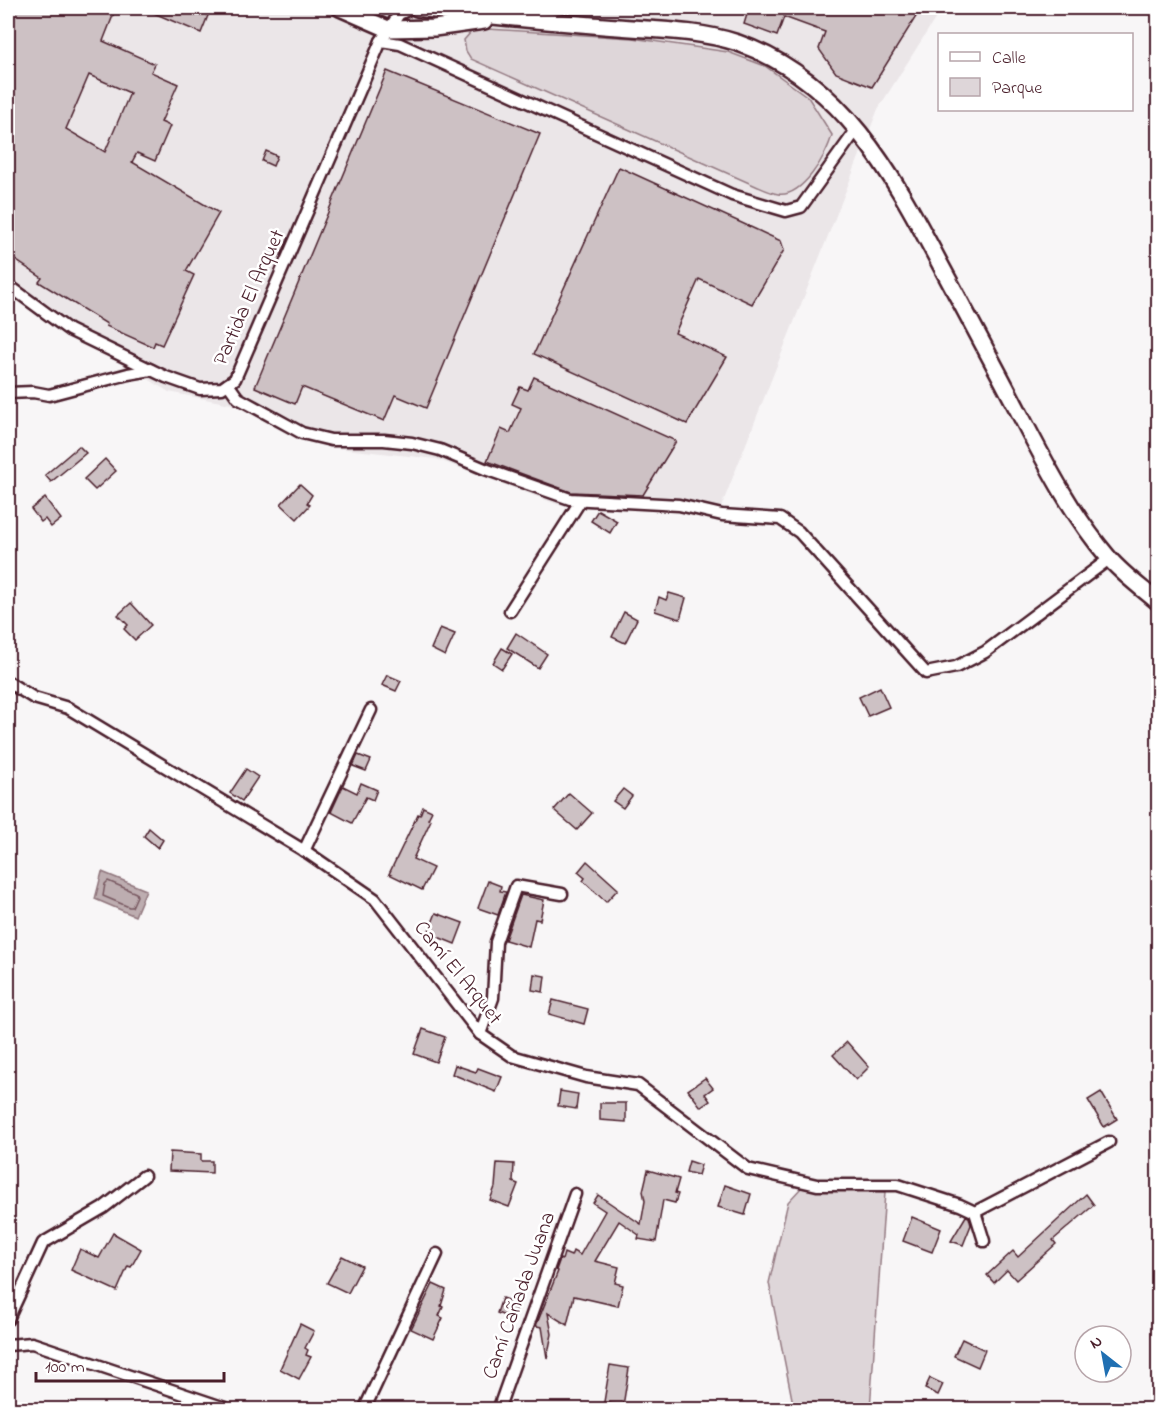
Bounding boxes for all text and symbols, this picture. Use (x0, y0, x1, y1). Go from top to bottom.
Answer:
legend (938, 33, 1133, 111)
text: Calle (992, 46, 1027, 72)
text: Parque (992, 76, 1043, 102)
street label: Partida El Arquet (206, 225, 293, 371)
street label: Camí El Arquet (406, 915, 509, 1032)
street label: Camí Cañada Juana (476, 1208, 564, 1384)
north arrow (1073, 1324, 1133, 1384)
text: N (1085, 1330, 1107, 1356)
scale bar (36, 1345, 224, 1383)
text: 100 m (45, 1355, 85, 1381)

